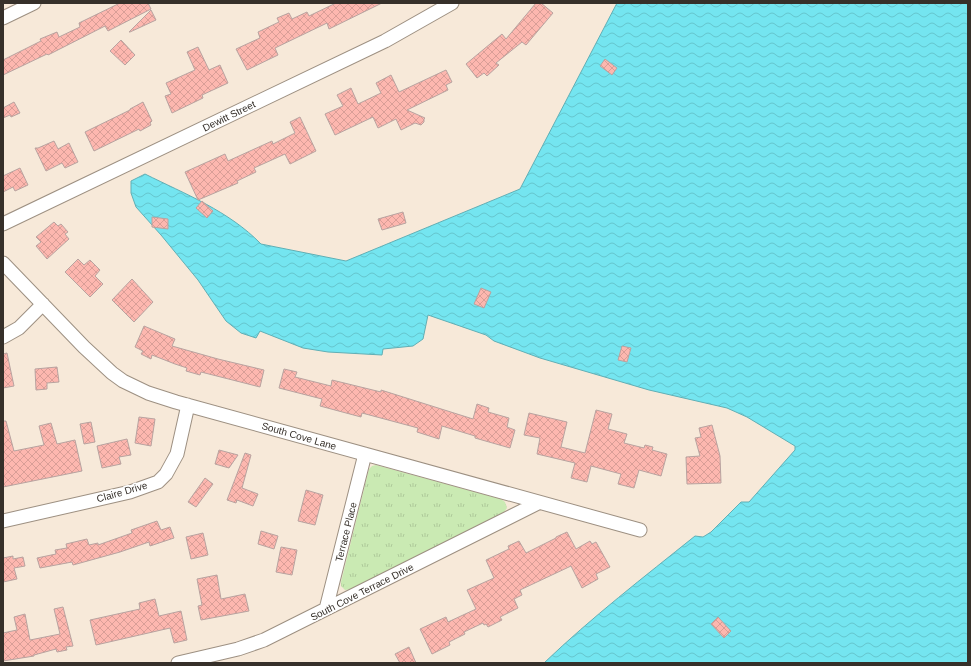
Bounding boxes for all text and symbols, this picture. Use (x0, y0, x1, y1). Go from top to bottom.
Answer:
street label: Dewitt Street (201, 98, 257, 133)
street label: South Cove Lane (260, 420, 338, 452)
street label: Claire Drive (95, 479, 149, 504)
street label: Terrace Place (333, 501, 359, 563)
street label: South Cove Terrace Drive (309, 561, 416, 623)

